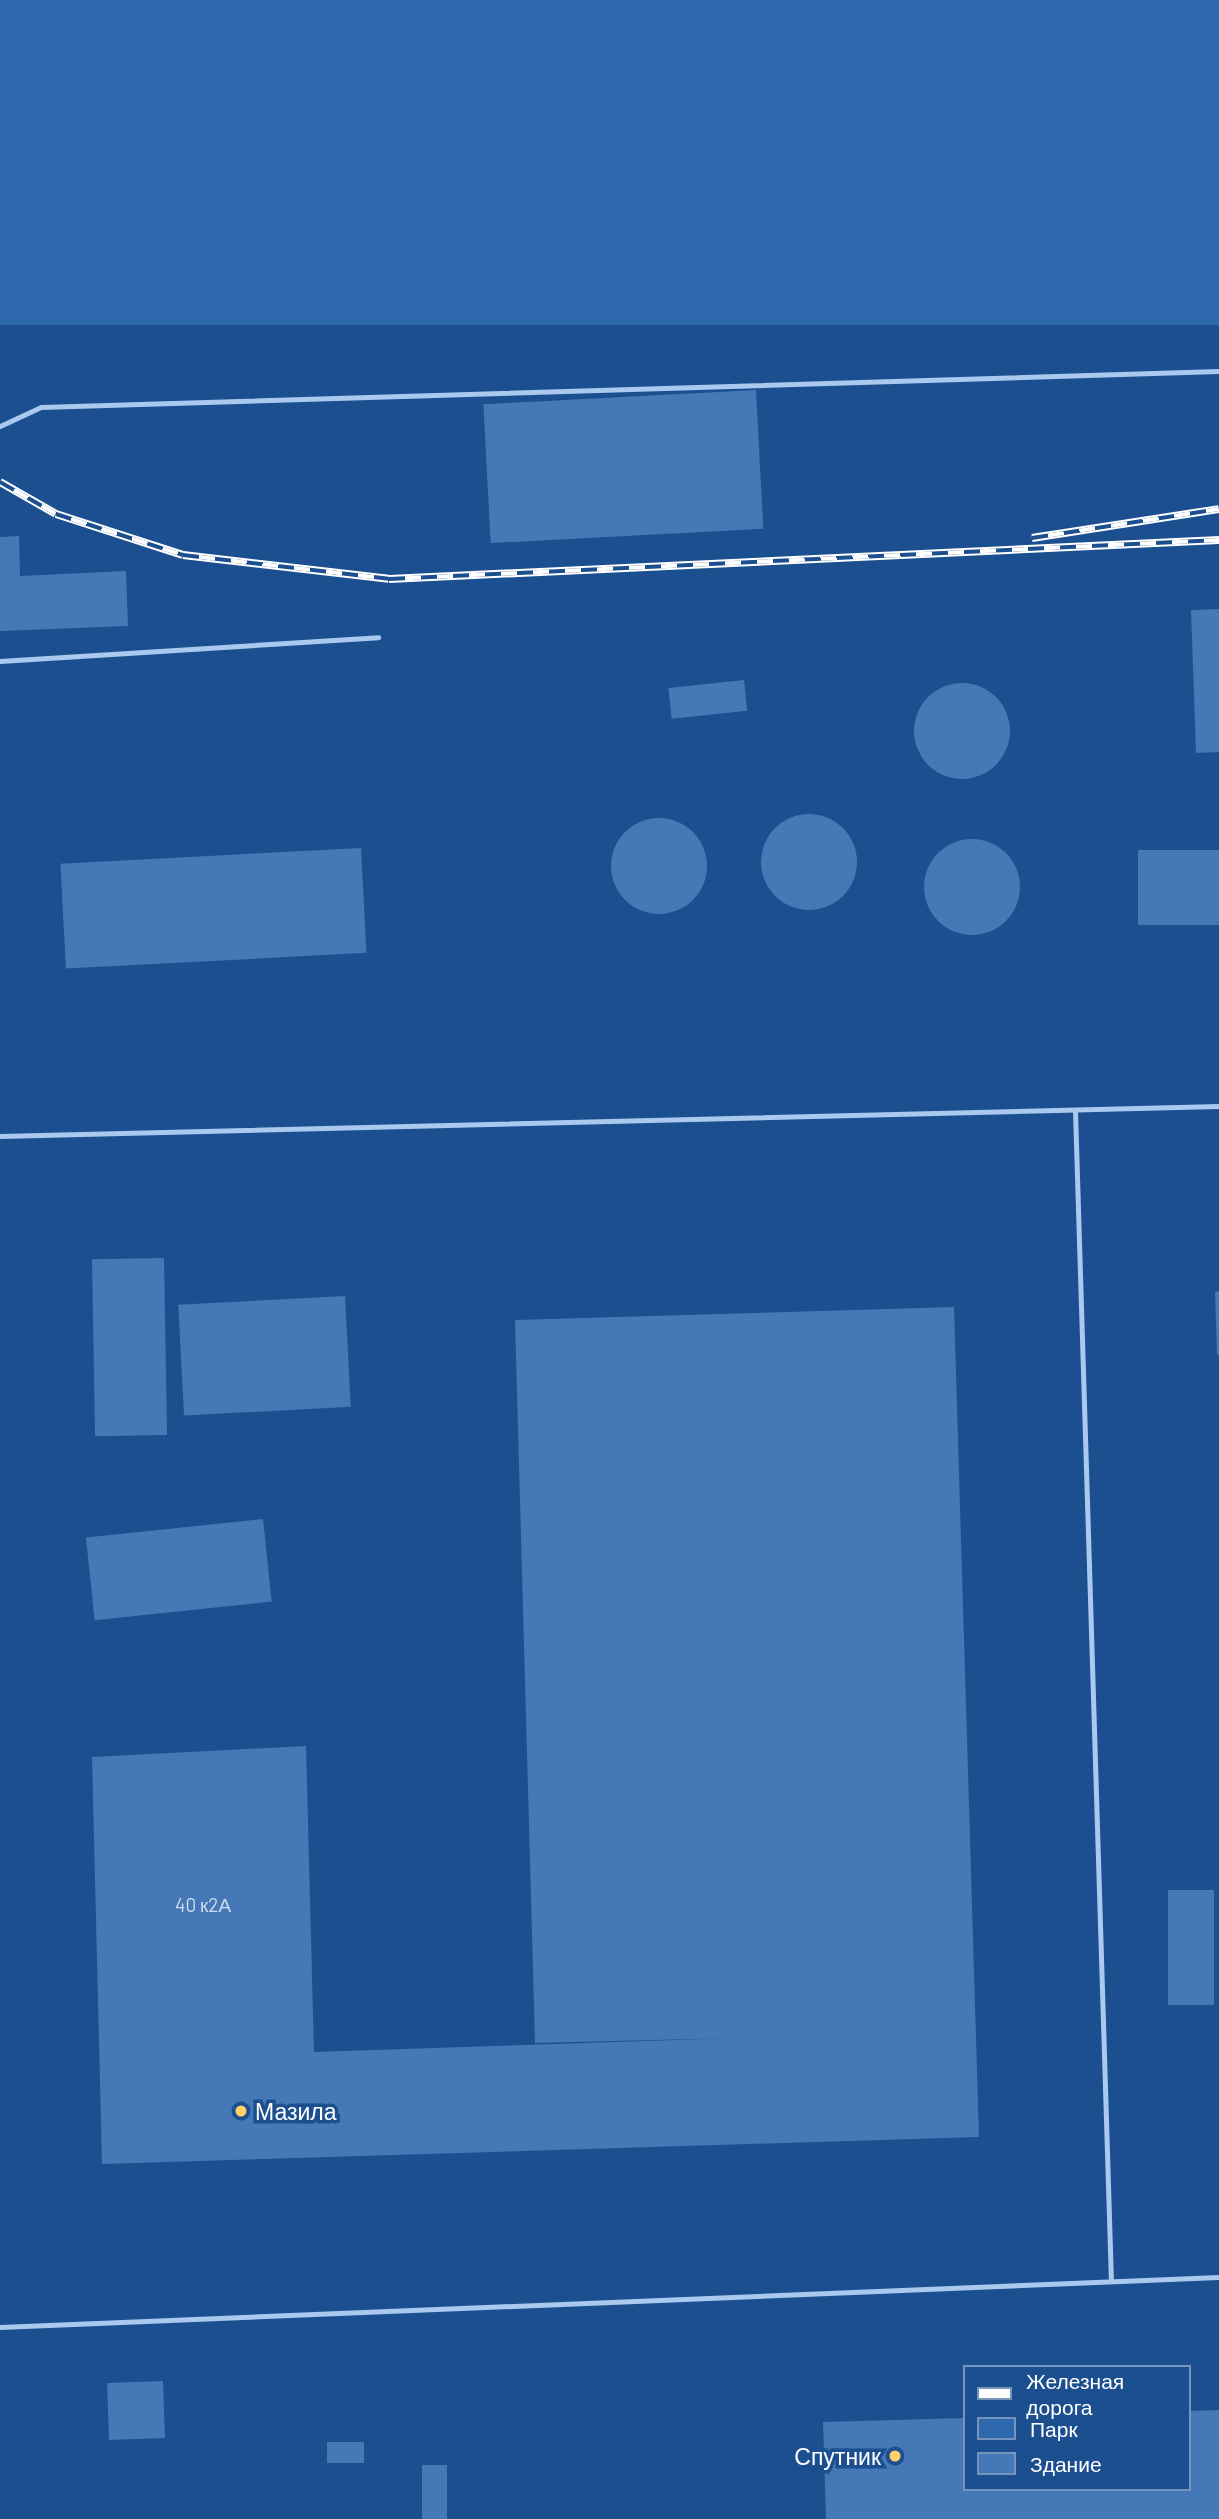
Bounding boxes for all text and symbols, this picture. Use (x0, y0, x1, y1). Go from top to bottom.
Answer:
house number: 40 к2А (175, 1894, 231, 1916)
place label: Мазила (255, 2097, 337, 2125)
marker: Мазила (233, 2103, 249, 2119)
legend (964, 2365, 1191, 2491)
text: Железная дорога (1026, 2368, 1124, 2419)
text: Парк (1030, 2416, 1078, 2441)
place label: Спутник (794, 2442, 881, 2470)
marker: Спутник (887, 2448, 903, 2464)
text: Здание (1030, 2451, 1102, 2476)

